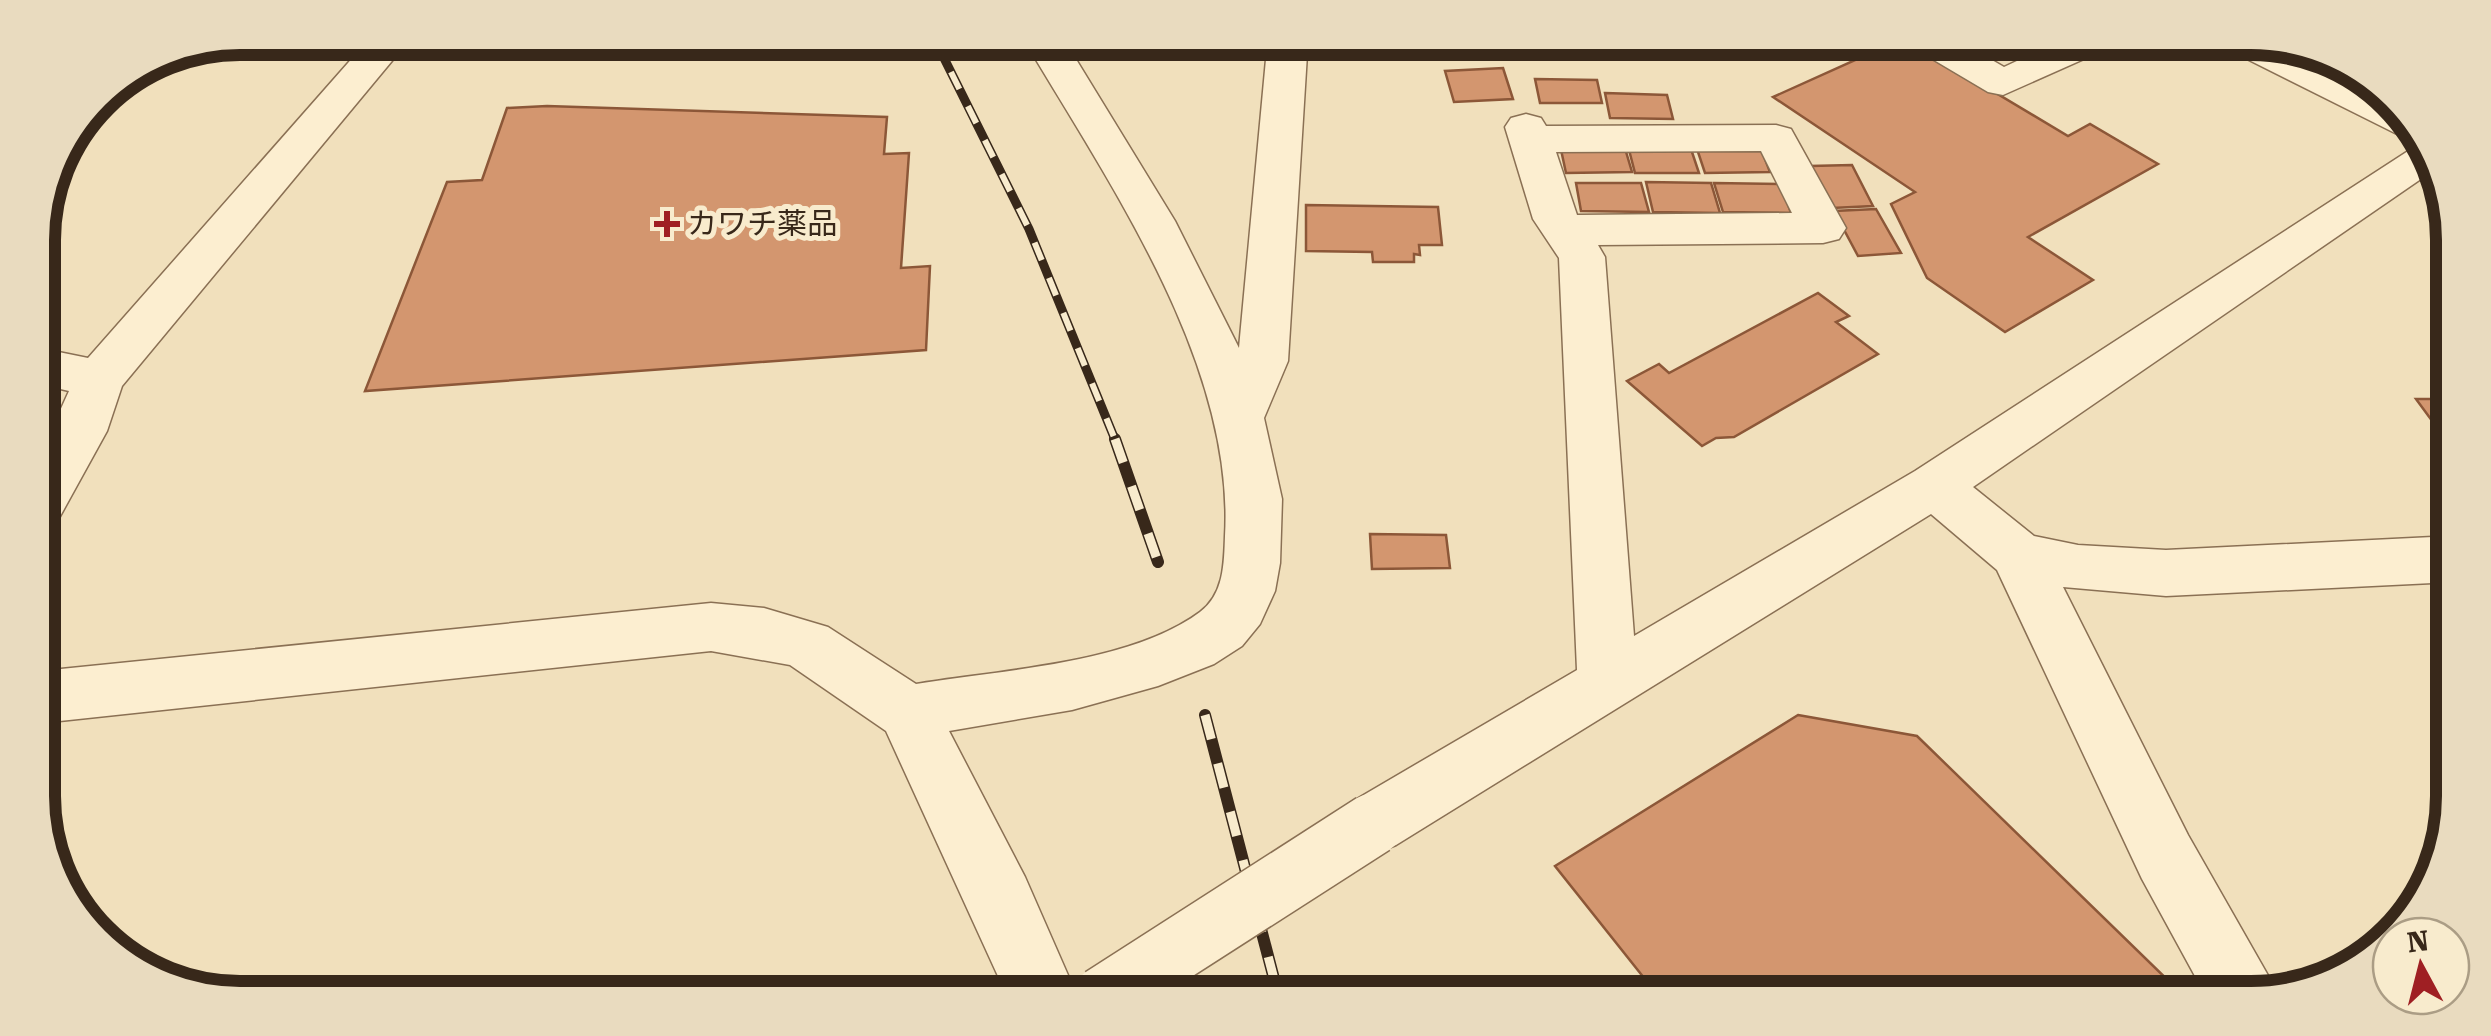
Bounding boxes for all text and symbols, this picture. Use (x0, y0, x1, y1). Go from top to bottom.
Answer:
place label: カワチ薬品 (687, 206, 837, 241)
marker: カワチ薬品 (656, 213, 678, 235)
north arrow (2371, 916, 2471, 1016)
text: N (2405, 924, 2431, 959)

